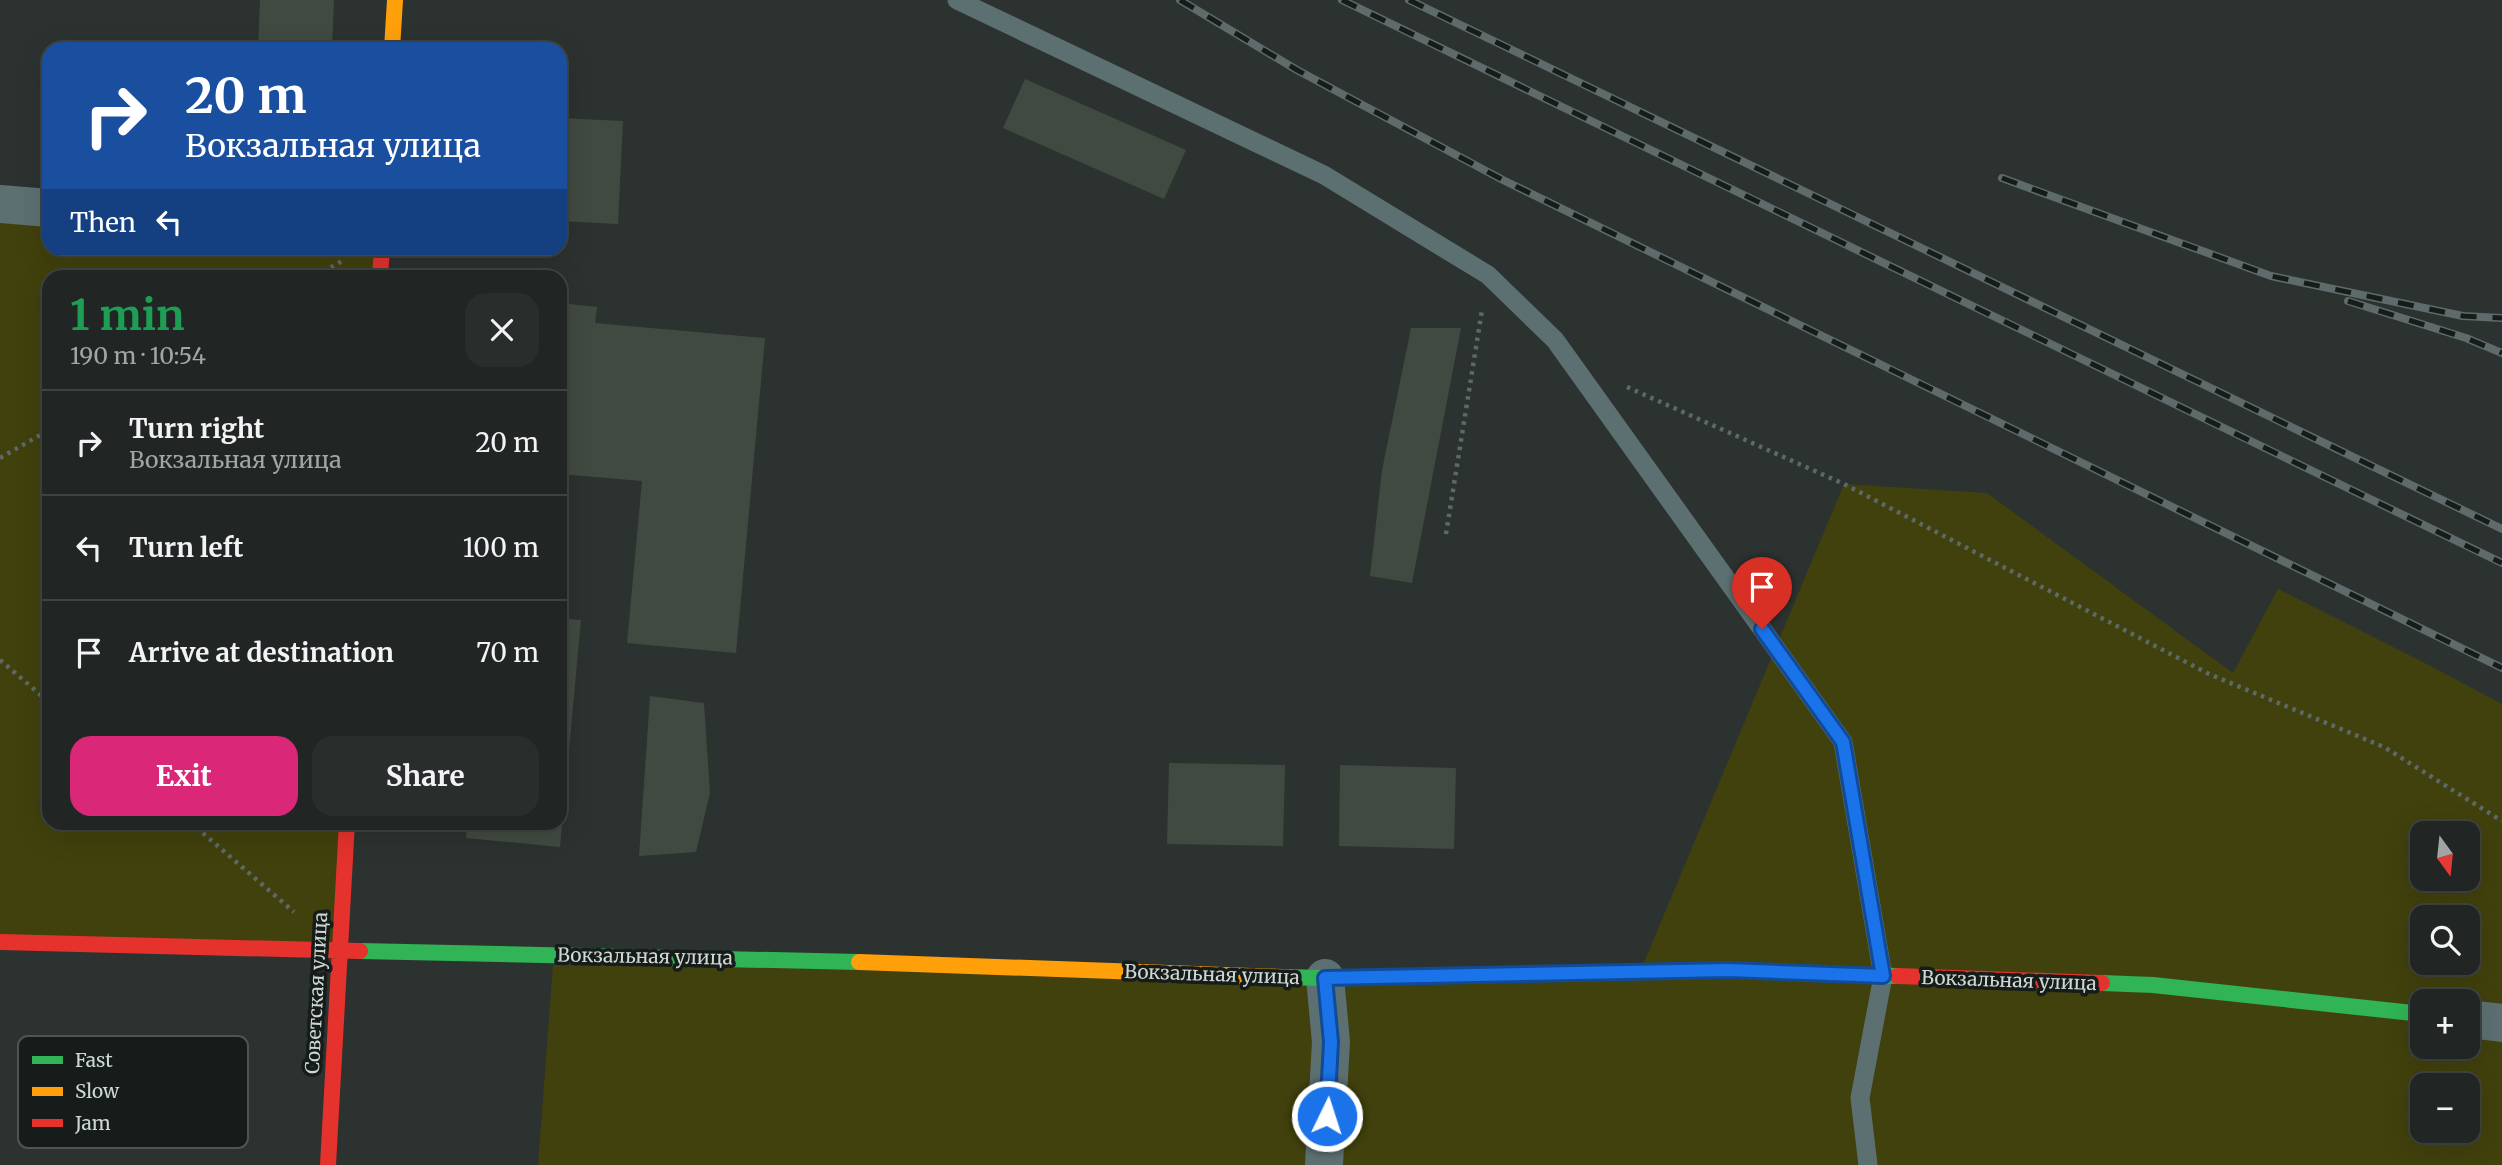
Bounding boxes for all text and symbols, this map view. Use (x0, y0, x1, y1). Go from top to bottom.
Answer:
text: 20 m (185, 65, 306, 126)
icon: right (70, 70, 161, 161)
text: Вокзальная улица (185, 126, 481, 166)
icon: left (150, 203, 188, 241)
text: Then (70, 206, 136, 239)
text: 1 min (70, 289, 184, 341)
button: close (465, 293, 539, 367)
text: 190 m · 10:54 (70, 341, 206, 370)
text: Turn right (129, 412, 264, 445)
icon: right (70, 424, 108, 462)
text: 20 m (475, 426, 539, 459)
text: Вокзальная улица (129, 445, 342, 474)
icon: left (70, 529, 108, 567)
text: Turn left (129, 531, 243, 564)
text: 100 m (463, 531, 539, 564)
pin (1732, 557, 1792, 629)
icon: arrive (1743, 568, 1781, 606)
icon: arrive (70, 634, 108, 672)
text: Arrive at destination (129, 636, 394, 669)
text: 70 m (476, 636, 539, 669)
button: Exit (70, 736, 298, 816)
button: Share (312, 736, 539, 816)
north arrow (2410, 821, 2480, 891)
map controls (2410, 821, 2480, 1143)
button: search (2410, 905, 2480, 975)
street label: Советская улица (300, 911, 332, 1075)
street label: Вокзальная улица (557, 942, 733, 970)
street label: Вокзальная улица (1124, 959, 1300, 989)
street label: Вокзальная улица (1921, 965, 2097, 995)
button: + (2410, 989, 2480, 1059)
legend (18, 1036, 248, 1148)
text: Fast (75, 1048, 113, 1072)
button: − (2410, 1073, 2480, 1143)
text: Slow (75, 1079, 120, 1103)
position arrow (1290, 1079, 1364, 1153)
text: Jam (74, 1111, 111, 1135)

